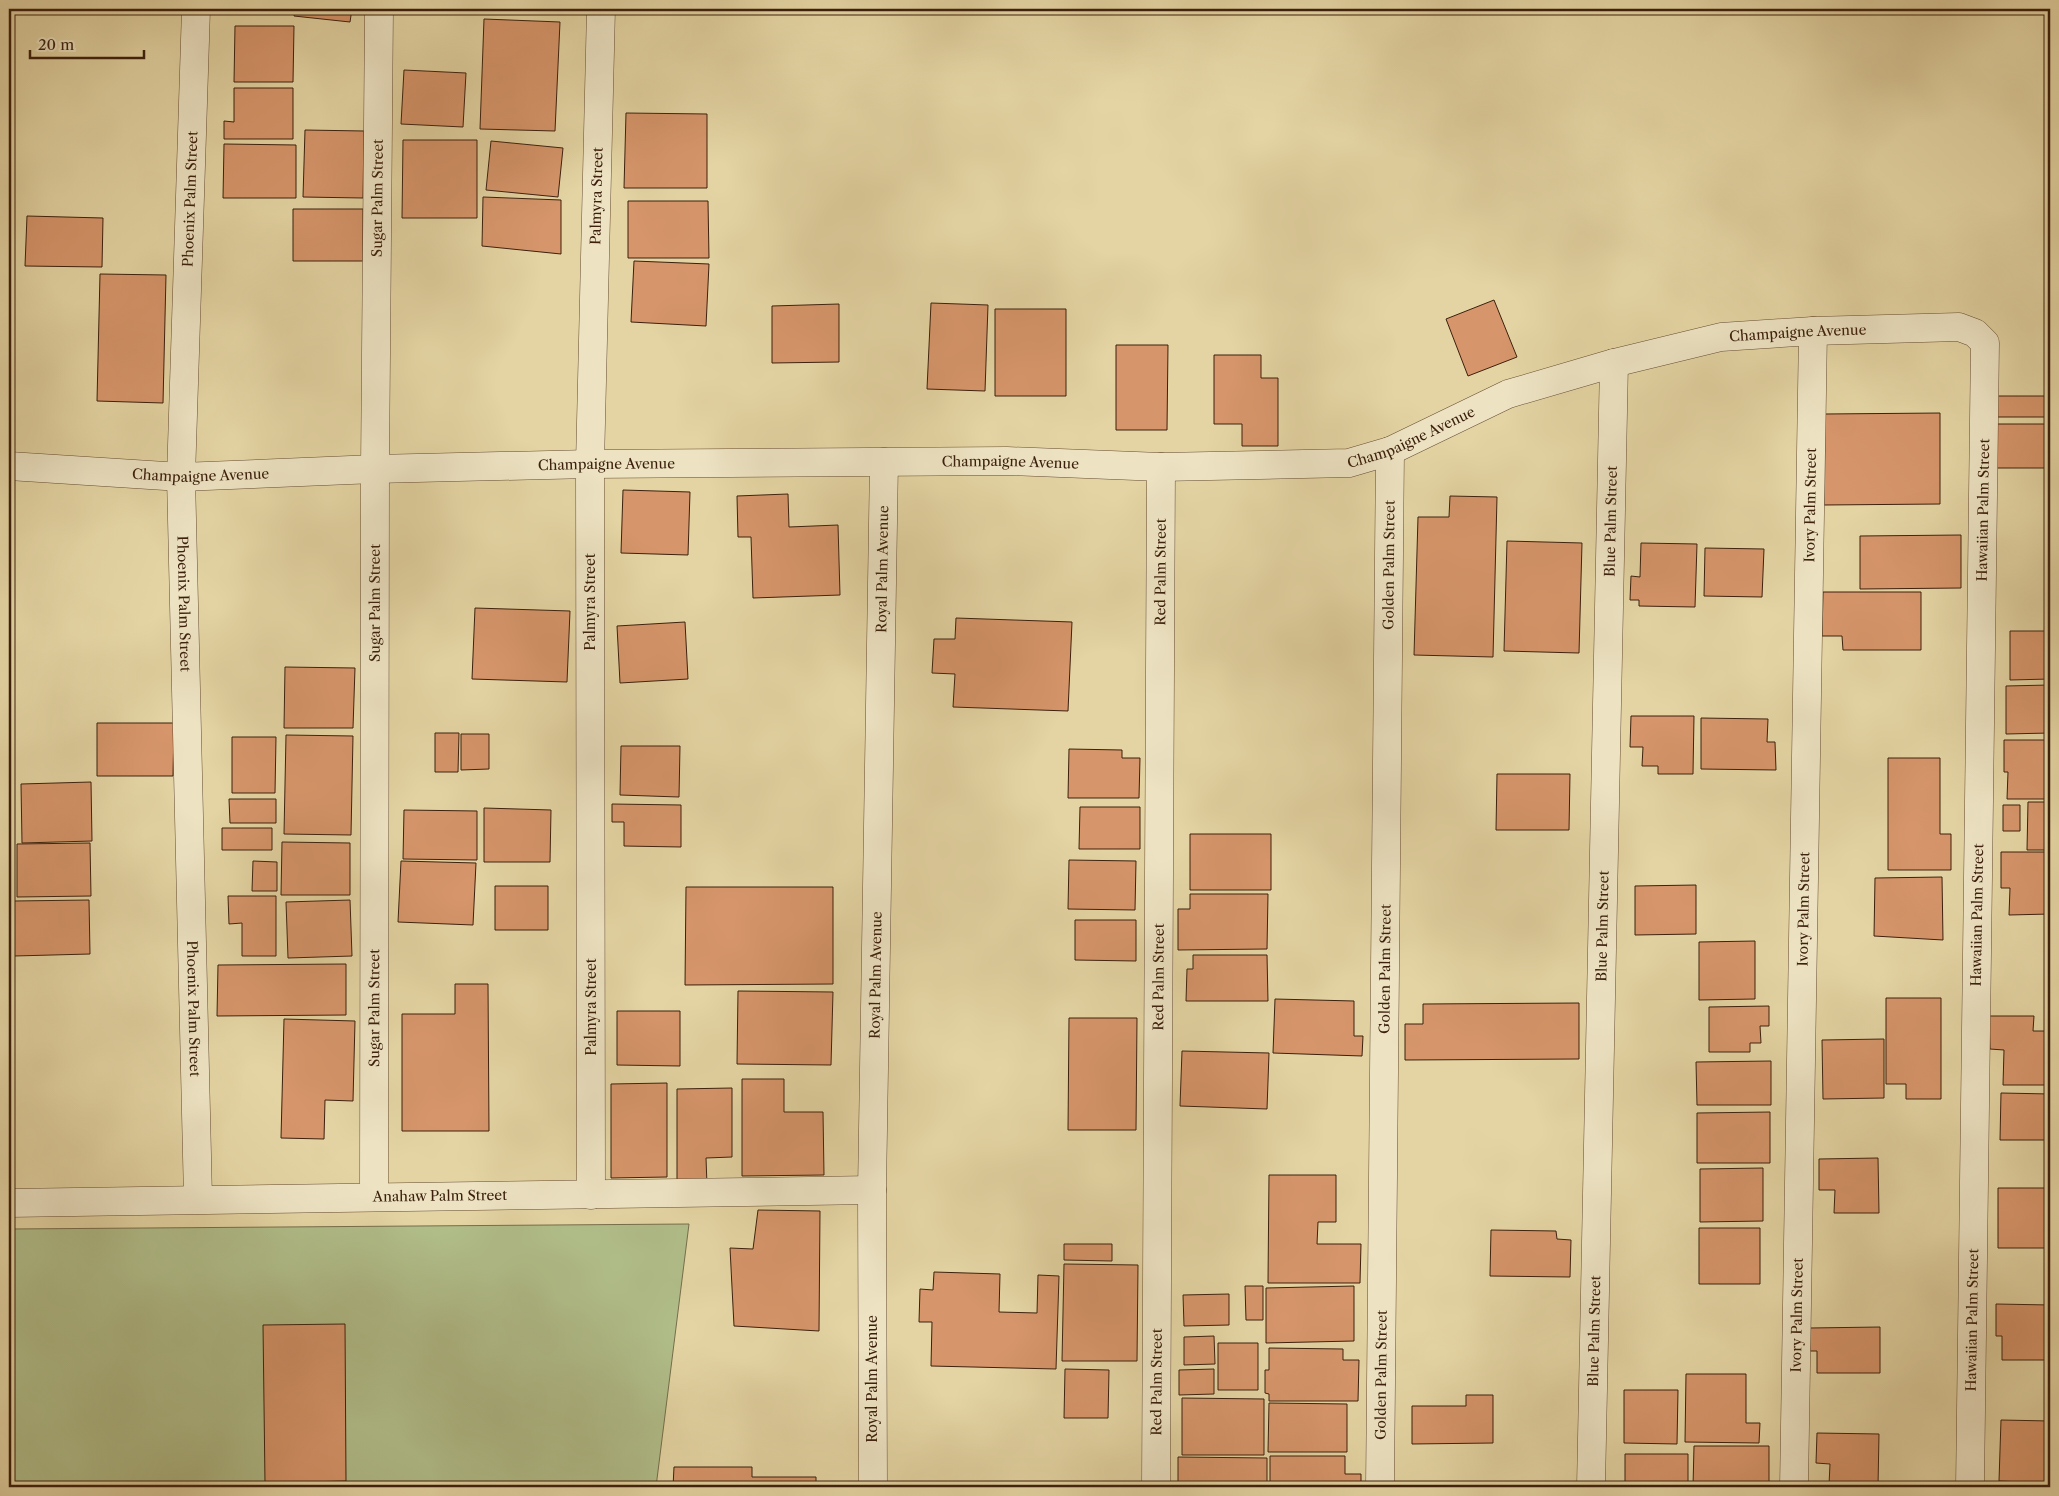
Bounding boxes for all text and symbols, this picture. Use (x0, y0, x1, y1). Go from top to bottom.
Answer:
scale bar (30, 28, 144, 60)
text: 20 m (38, 35, 74, 54)
street label: Phoenix Palm Street (179, 131, 201, 267)
street label: Sugar Palm Street (368, 139, 387, 257)
street label: Palmyra Street (586, 147, 607, 245)
street label: Champaigne Avenue (1729, 321, 1867, 345)
street label: Champaigne Avenue (1345, 402, 1478, 472)
street label: Hawaiian Palm Street (1973, 438, 1993, 582)
street label: Ivory Palm Street (1800, 448, 1820, 563)
street label: Champaigne Avenue (942, 452, 1079, 473)
street label: Champaigne Avenue (538, 454, 675, 474)
street label: Champaigne Avenue (132, 464, 270, 486)
street label: Blue Palm Street (1601, 465, 1621, 577)
street label: Golden Palm Street (1379, 500, 1399, 630)
street label: Royal Palm Avenue (872, 505, 892, 633)
street label: Red Palm Street (1151, 518, 1170, 626)
street label: Phoenix Palm Street (173, 535, 195, 672)
street label: Sugar Palm Street (366, 544, 384, 662)
street label: Palmyra Street (581, 553, 599, 651)
street label: Hawaiian Palm Street (1967, 843, 1987, 987)
street label: Ivory Palm Street (1794, 851, 1813, 967)
street label: Blue Palm Street (1592, 870, 1613, 982)
street label: Golden Palm Street (1375, 904, 1395, 1034)
street label: Royal Palm Avenue (865, 911, 886, 1039)
street label: Red Palm Street (1149, 923, 1168, 1031)
street label: Phoenix Palm Street (183, 940, 204, 1077)
street label: Sugar Palm Street (365, 949, 383, 1067)
street label: Palmyra Street (582, 958, 600, 1056)
street label: Anahaw Palm Street (372, 1186, 507, 1206)
street label: Hawaiian Palm Street (1962, 1248, 1982, 1392)
street label: Ivory Palm Street (1787, 1257, 1807, 1373)
street label: Blue Palm Street (1584, 1275, 1604, 1387)
street label: Golden Palm Street (1371, 1310, 1391, 1440)
street label: Royal Palm Avenue (863, 1315, 881, 1443)
street label: Red Palm Street (1147, 1328, 1166, 1436)

